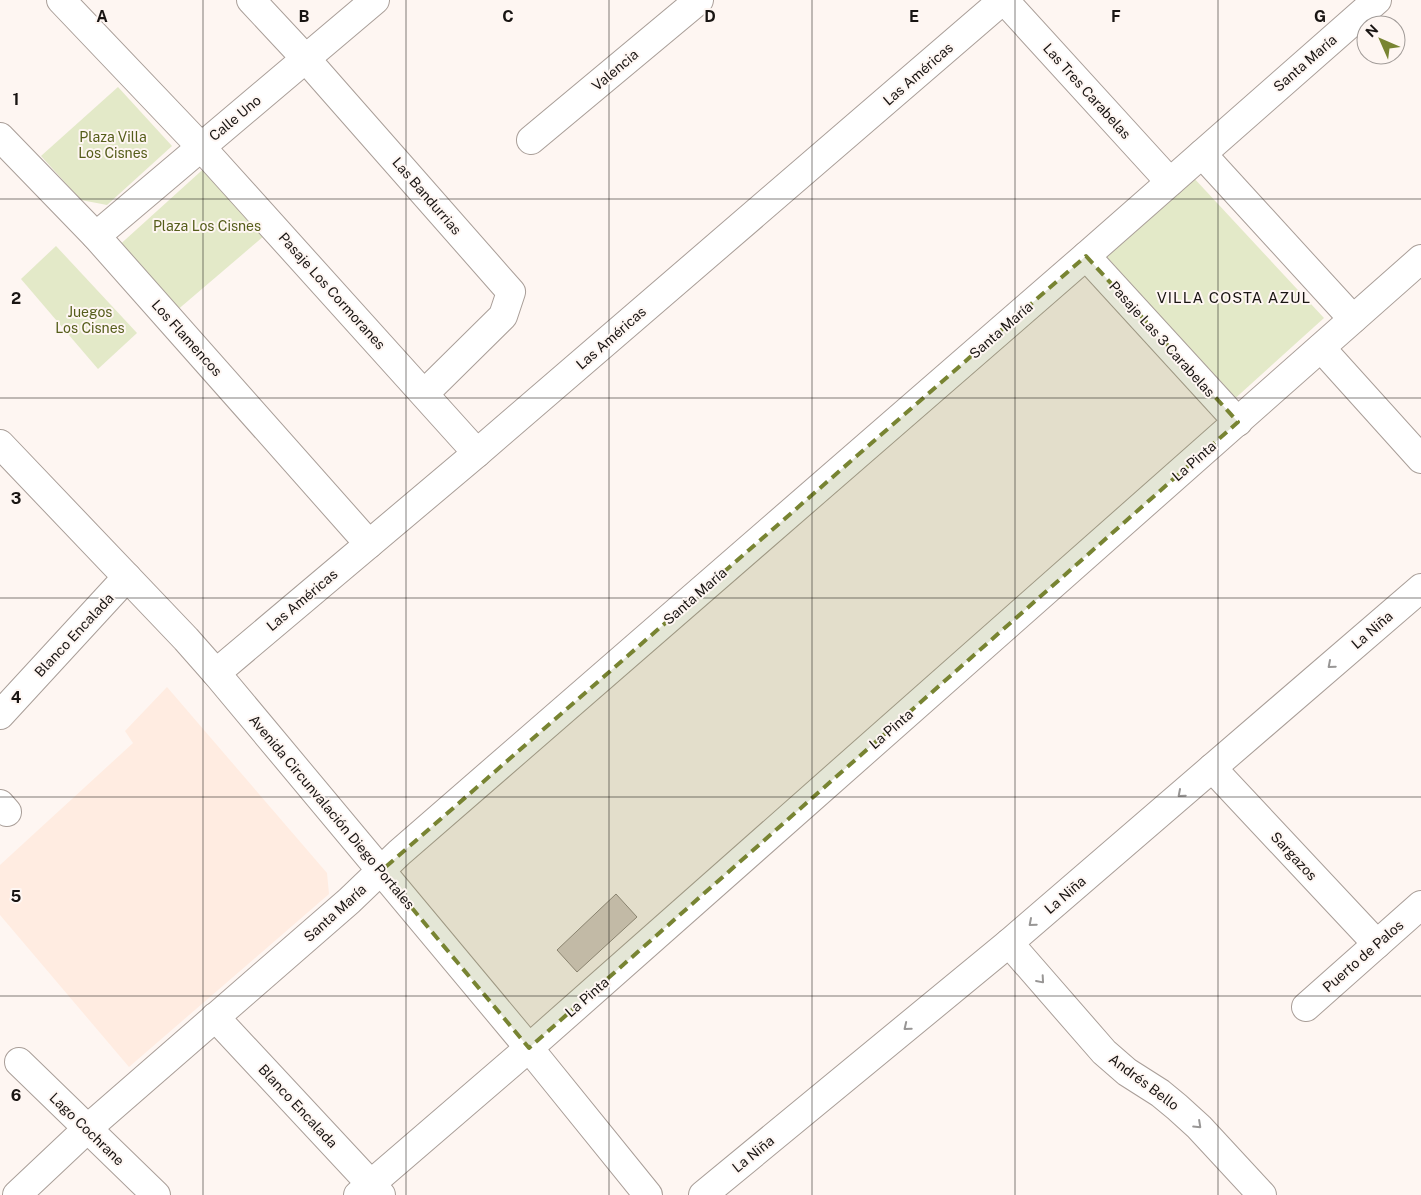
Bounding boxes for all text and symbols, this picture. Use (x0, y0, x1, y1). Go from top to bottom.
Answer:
text: A (96, 7, 108, 26)
text: B (299, 7, 310, 26)
text: C (502, 7, 514, 26)
text: D (704, 7, 716, 26)
text: E (909, 7, 919, 26)
text: F (1111, 7, 1121, 26)
text: G (1314, 7, 1326, 26)
north arrow (1356, 15, 1406, 65)
text: N (1362, 21, 1381, 40)
street label: Santa María (1270, 31, 1340, 95)
street label: Las Américas (880, 39, 956, 109)
street label: Las Tres Carabelas (1040, 40, 1134, 142)
street label: Valencia (589, 46, 641, 94)
text: 1 (13, 90, 19, 109)
street label: Calle Uno (206, 92, 264, 144)
park label: Plaza Villa Los Cisnes (78, 129, 148, 161)
street label: Las Bandurrias (389, 154, 465, 238)
park label: Plaza Los Cisnes (153, 218, 261, 234)
street label: Pasaje Los Cormoranes (275, 229, 389, 353)
street label: Pasaje Las 3 Carabelas (1106, 278, 1218, 400)
text: 2 (11, 289, 21, 308)
district label: VILLA COSTA AZUL (1157, 289, 1311, 306)
street label: Los Flamencos (149, 297, 225, 379)
street label: Santa María (966, 298, 1036, 362)
street label: Las Américas (573, 303, 649, 373)
park label: Juegos Los Cisnes (55, 304, 125, 336)
street label: La Pinta (1169, 438, 1219, 484)
text: 3 (11, 489, 21, 508)
street label: Santa María (660, 564, 730, 628)
street label: Las Américas (263, 566, 341, 634)
street label: Blanco Encalada (31, 590, 117, 680)
street label: La Niña (1348, 608, 1396, 652)
one-way arrow (1328, 660, 1337, 668)
text: 4 (11, 688, 22, 707)
street label: La Pinta (866, 706, 916, 752)
street label: Avenida Circunvalación Diego Portales (246, 712, 418, 912)
one-way arrow (1178, 789, 1187, 798)
street label: Sargazos (1268, 829, 1320, 883)
street label: La Niña (1041, 873, 1089, 917)
street label: Santa María (301, 881, 369, 945)
text: 5 (11, 887, 22, 906)
street label: Puerto de Palos (1319, 917, 1407, 995)
one-way arrow (1028, 918, 1037, 927)
street label: La Pinta (562, 974, 612, 1020)
one-way arrow (1035, 974, 1044, 983)
one-way arrow (904, 1021, 913, 1030)
street label: Andrés Bello (1106, 1051, 1182, 1114)
street label: Blanco Encalada (255, 1061, 341, 1151)
text: 6 (11, 1086, 21, 1105)
street label: Lago Cochrane (46, 1089, 128, 1169)
one-way arrow (1192, 1119, 1201, 1128)
street label: La Niña (729, 1132, 777, 1176)

